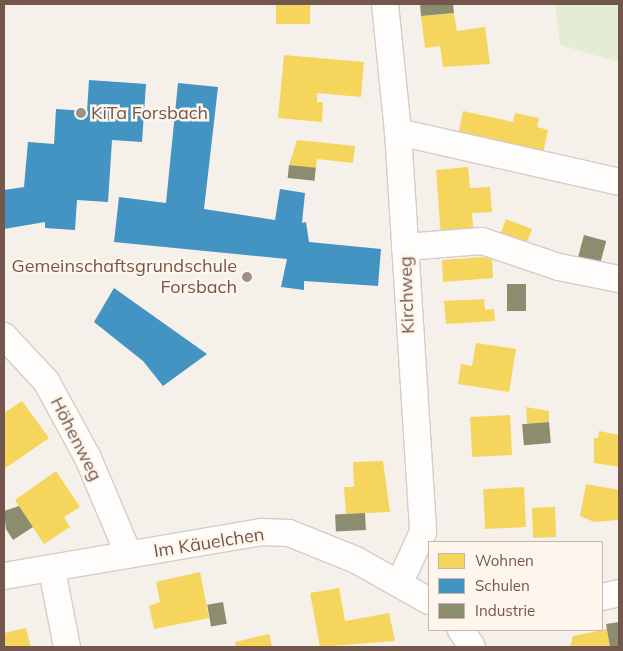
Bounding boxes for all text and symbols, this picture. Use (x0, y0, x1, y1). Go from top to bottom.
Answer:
place label: KiTa Forsbach (91, 102, 208, 124)
marker: KiTa Forsbach (75, 107, 87, 119)
place label: Gemeinschaftsgrundschule Forsbach (12, 256, 237, 298)
street label: Kirchweg (395, 256, 419, 334)
marker: Gemeinschaftsgrundschule Forsbach (241, 271, 253, 283)
street label: Höhenweg (46, 394, 106, 484)
street label: Im Käuelchen (152, 524, 266, 562)
legend (428, 541, 603, 631)
text: Wohnen (475, 551, 534, 570)
text: Schulen (475, 576, 530, 595)
text: Industrie (475, 601, 535, 620)

